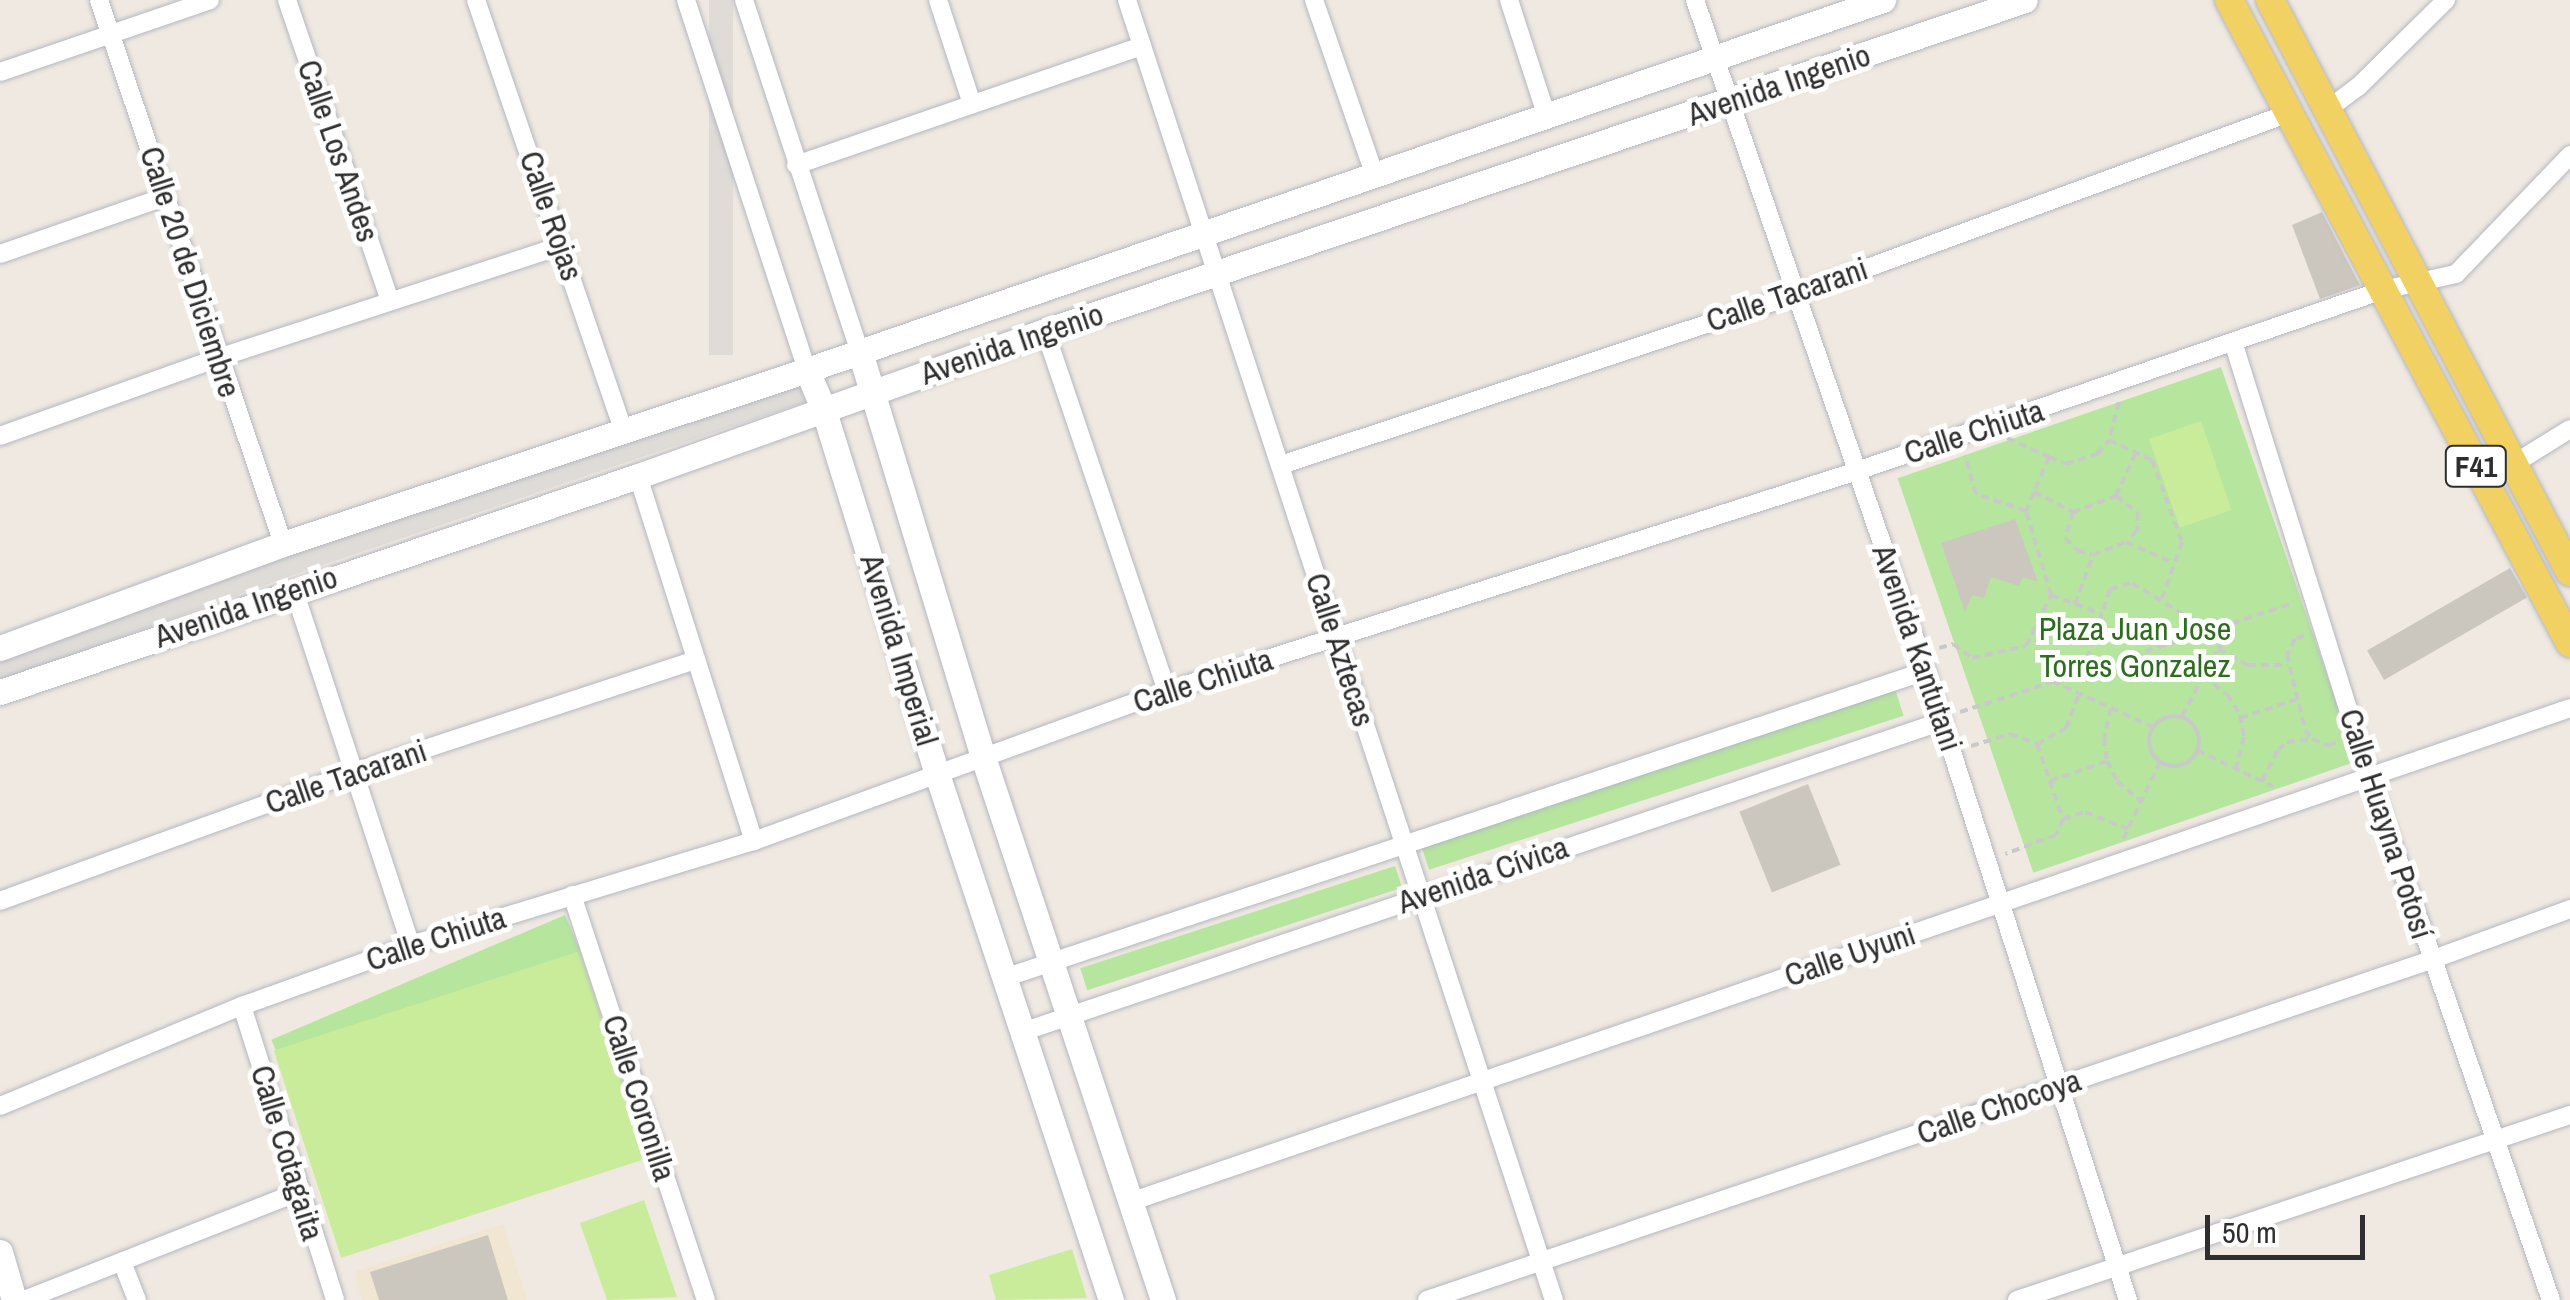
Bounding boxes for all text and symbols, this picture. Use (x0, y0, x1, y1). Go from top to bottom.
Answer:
street label: Avenida Ingenio (1683, 36, 1875, 134)
street label: Calle Los Andes (289, 54, 387, 248)
street label: Calle 20 de Diciembre (131, 142, 249, 402)
street label: Calle Rojas (511, 146, 591, 286)
street label: Calle Tacarani (1701, 249, 1873, 341)
street label: Avenida Ingenio (916, 295, 1108, 393)
street label: Calle Chiuta (1899, 391, 2049, 473)
road number: F41 (2444, 441, 2508, 491)
street label: Avenida Kantutani (1864, 540, 1970, 756)
street label: Avenida Imperial (852, 550, 946, 750)
street label: Avenida Ingenio (150, 558, 342, 656)
street label: Calle Aztecas (1297, 568, 1383, 732)
park label: Plaza Juan Jose Torres Gonzalez (2039, 611, 2231, 686)
street label: Calle Chiuta (1128, 640, 1278, 722)
street label: Calle Huayna Potosí (2331, 704, 2441, 944)
street label: Calle Tacarani (260, 731, 432, 823)
street label: Avenida Cívica (1393, 828, 1573, 922)
street label: Calle Chiuta (361, 898, 511, 980)
street label: Calle Uyuni (1780, 915, 1920, 995)
street label: Calle Coronilla (594, 1010, 684, 1186)
street label: Calle Cotagaita (242, 1061, 332, 1245)
street label: Calle Chocoya (1912, 1061, 2086, 1153)
scale bar (2210, 1195, 2370, 1257)
text: 50 m (2222, 1212, 2277, 1252)

